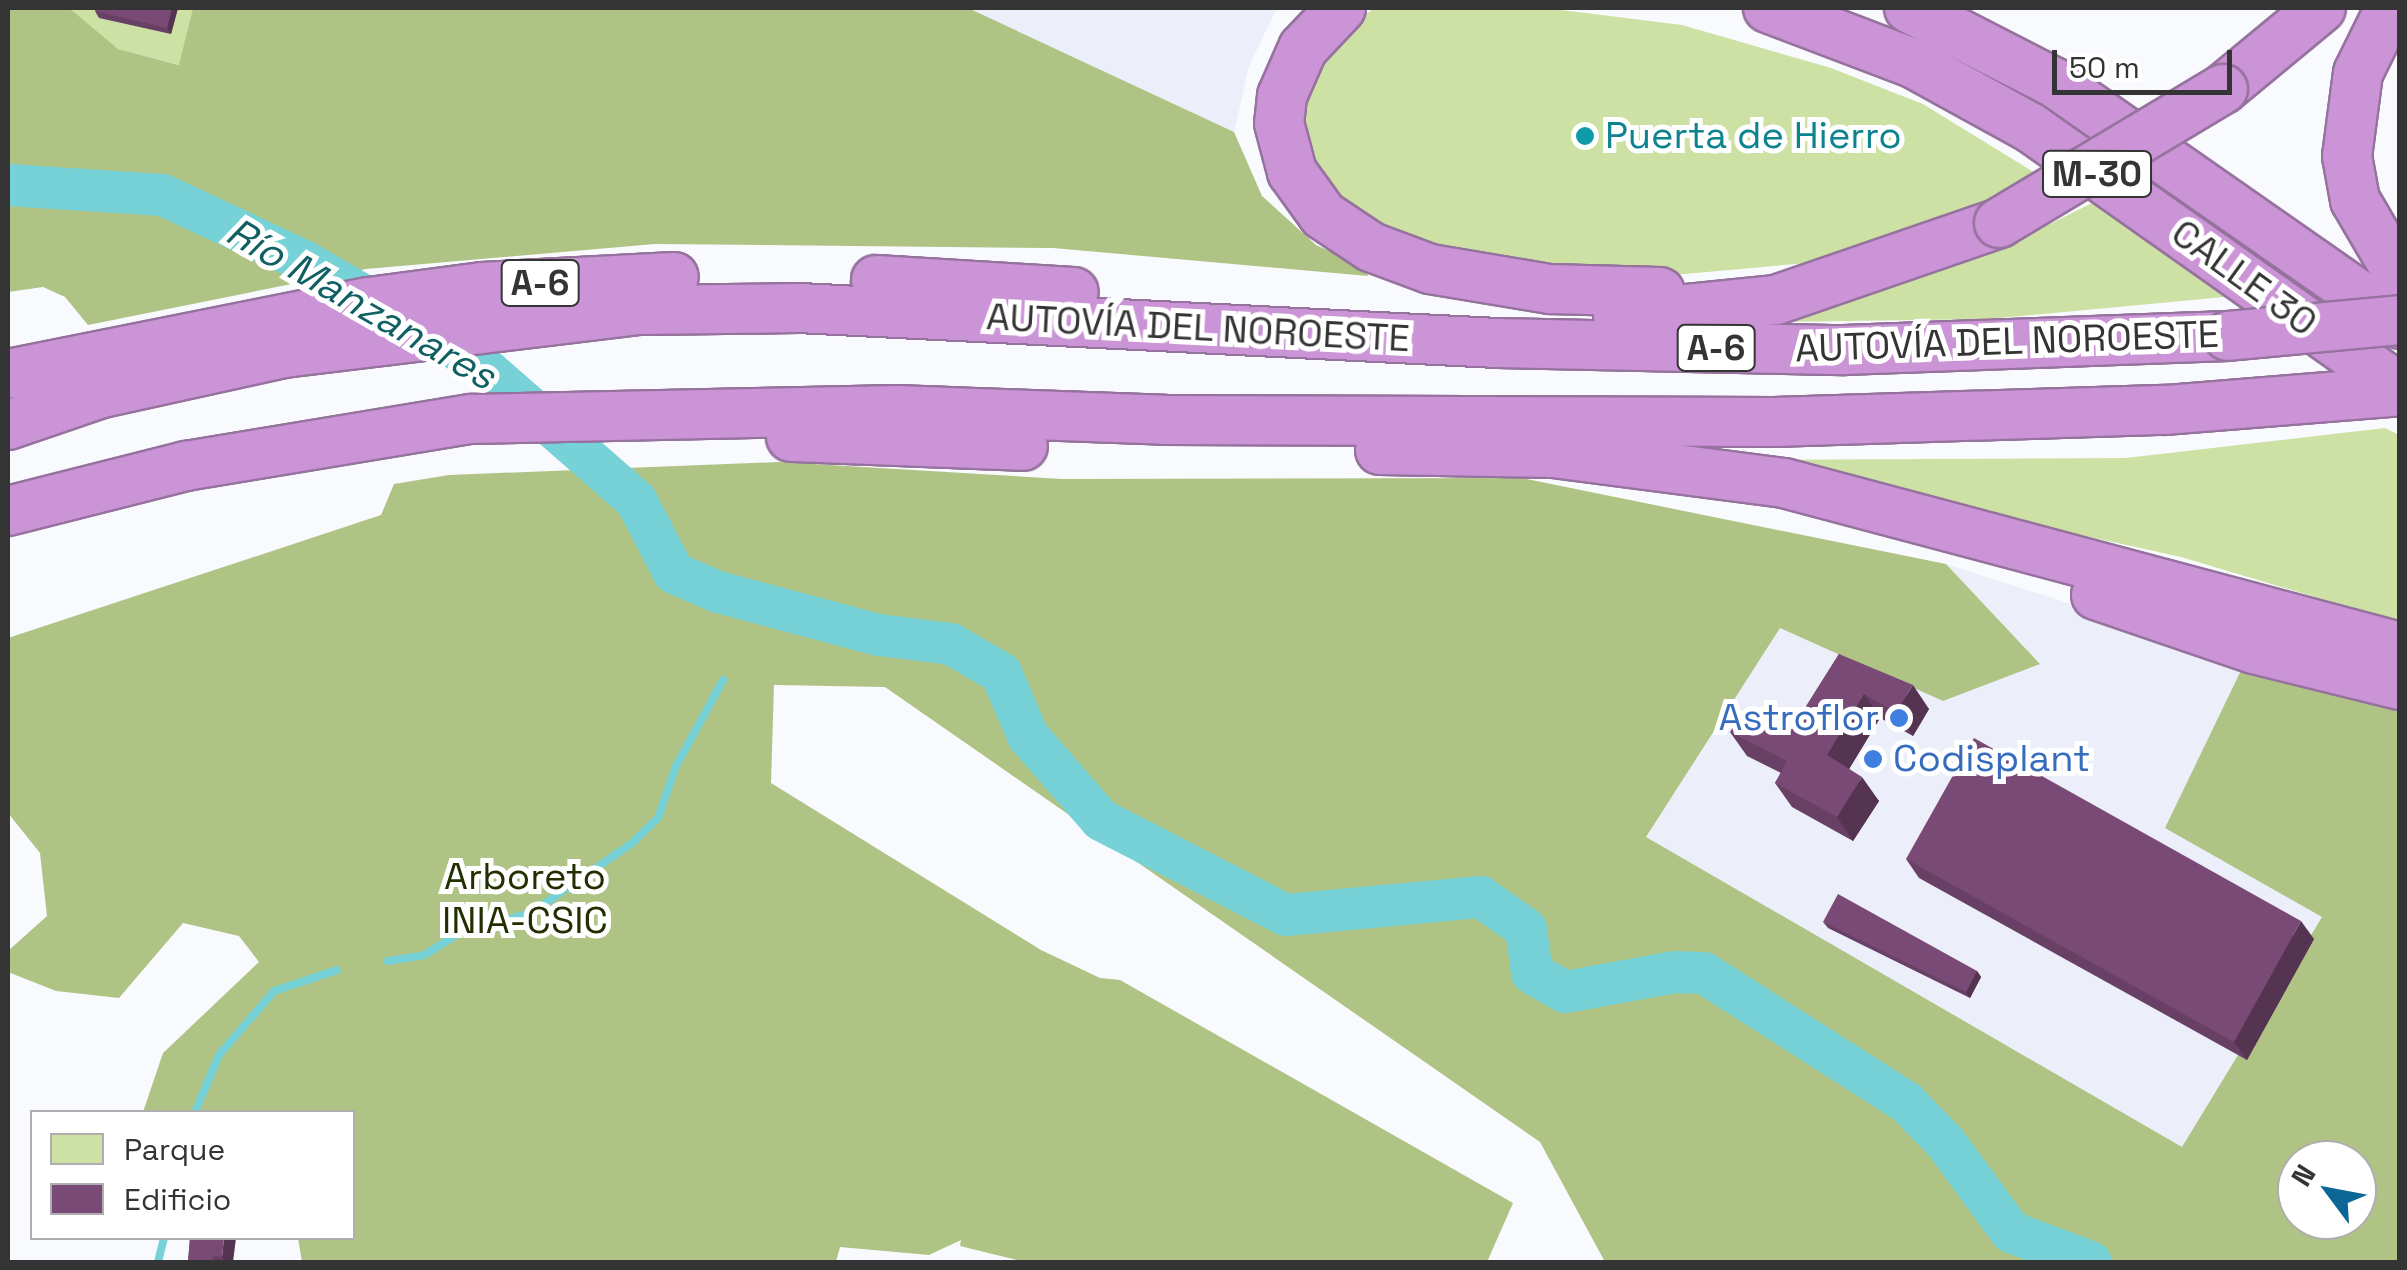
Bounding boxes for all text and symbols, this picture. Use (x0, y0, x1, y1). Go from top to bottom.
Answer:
scale bar (2057, 30, 2237, 92)
text: 50 m (2069, 48, 2140, 87)
place label: Puerta de Hierro (1605, 113, 1902, 159)
marker: Puerta de Hierro (1574, 125, 1596, 147)
road number: M-30 (2042, 144, 2152, 204)
water label: Río Manzanares (218, 208, 504, 400)
street label: CALLE 30 (2163, 210, 2325, 346)
road number: A-6 (500, 253, 580, 313)
street label: AUTOVÍA DEL NOROESTE (984, 294, 1412, 362)
street label: AUTOVÍA DEL NOROESTE (1793, 312, 2221, 372)
road number: A-6 (1676, 318, 1756, 378)
place label: Astroflor (1719, 695, 1879, 741)
marker: Astroflor (1888, 707, 1910, 729)
place label: Codisplant (1893, 736, 2091, 782)
marker: Codisplant (1862, 748, 1884, 770)
park label: Arboreto INIA-CSIC (442, 854, 608, 944)
legend (30, 1110, 355, 1240)
text: Parque (124, 1130, 225, 1169)
north arrow (2277, 1140, 2377, 1240)
text: N (2283, 1158, 2323, 1193)
text: Edificio (124, 1180, 231, 1219)

